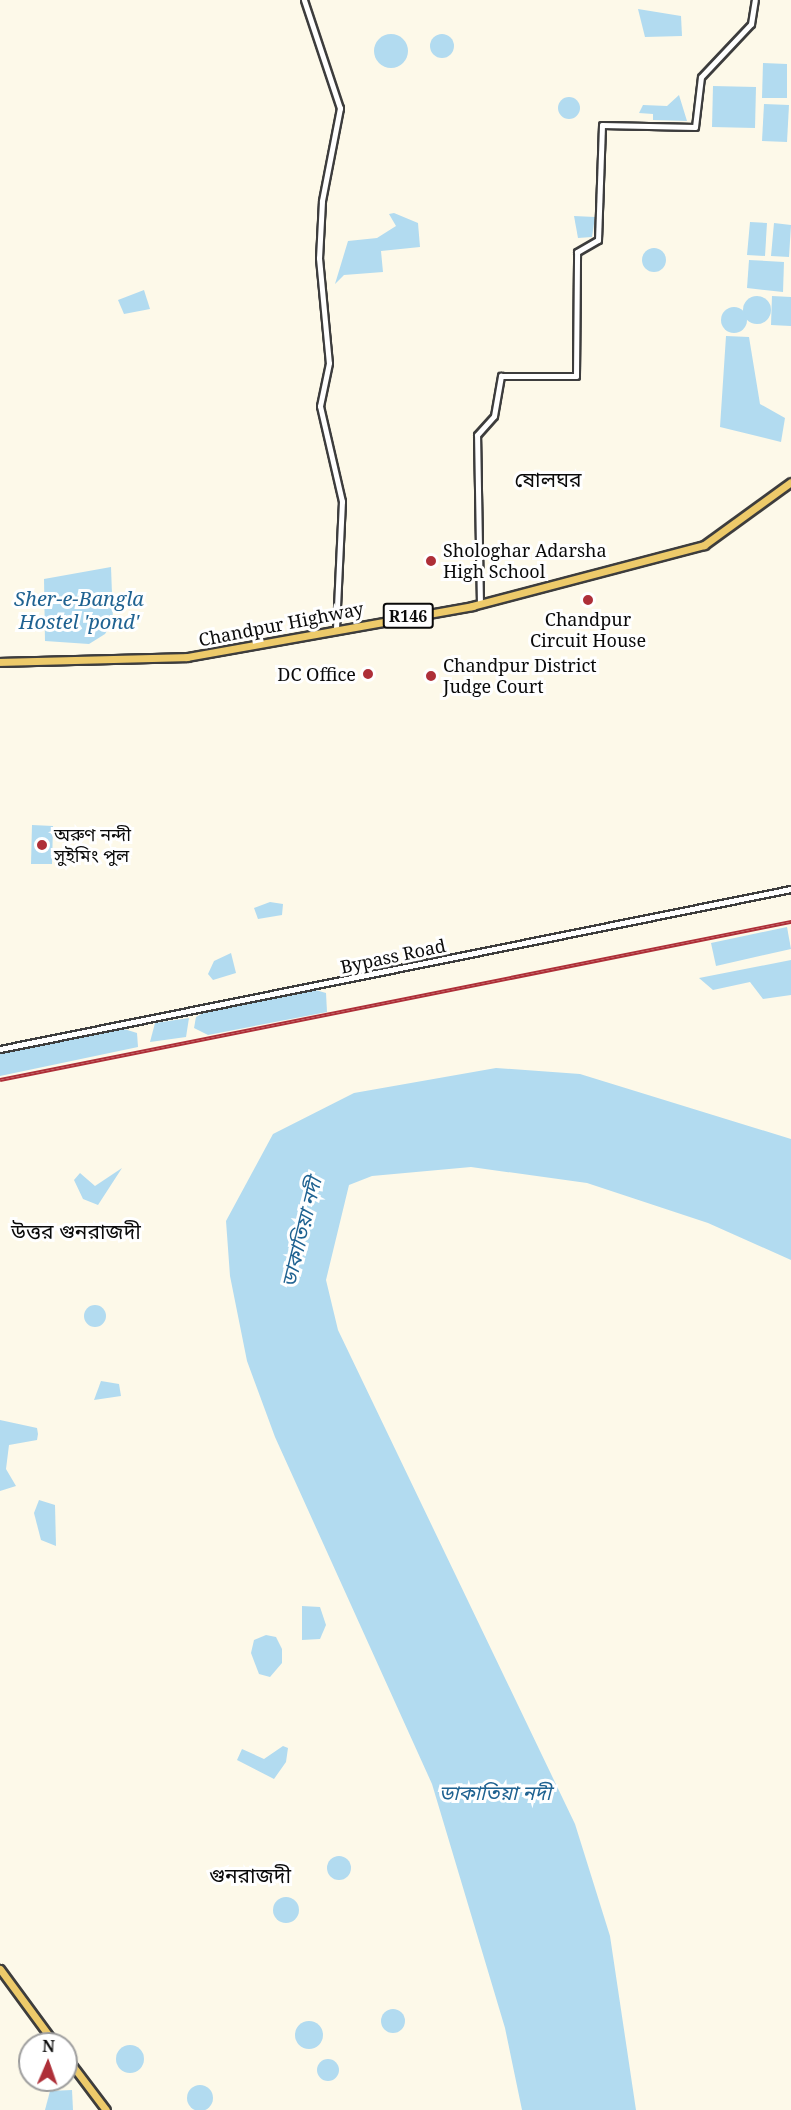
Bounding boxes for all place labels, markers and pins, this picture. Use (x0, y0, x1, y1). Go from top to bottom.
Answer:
place label: Shologhar Adarsha High School (443, 540, 607, 582)
marker: Shologhar Adarsha High School (424, 554, 438, 568)
marker: Chandpur Circuit House (581, 593, 595, 607)
place label: Chandpur Circuit House (530, 609, 646, 652)
place label: Chandpur District Judge Court (443, 655, 597, 698)
place label: DC Office (277, 663, 356, 685)
marker: DC Office (361, 667, 375, 681)
marker: Chandpur District Judge Court (424, 669, 438, 683)
place label: অরুণ নন্দী সুইমিং পুল (54, 824, 131, 866)
marker: অরুণ নন্দী সুইমিং পুল (35, 838, 49, 852)

